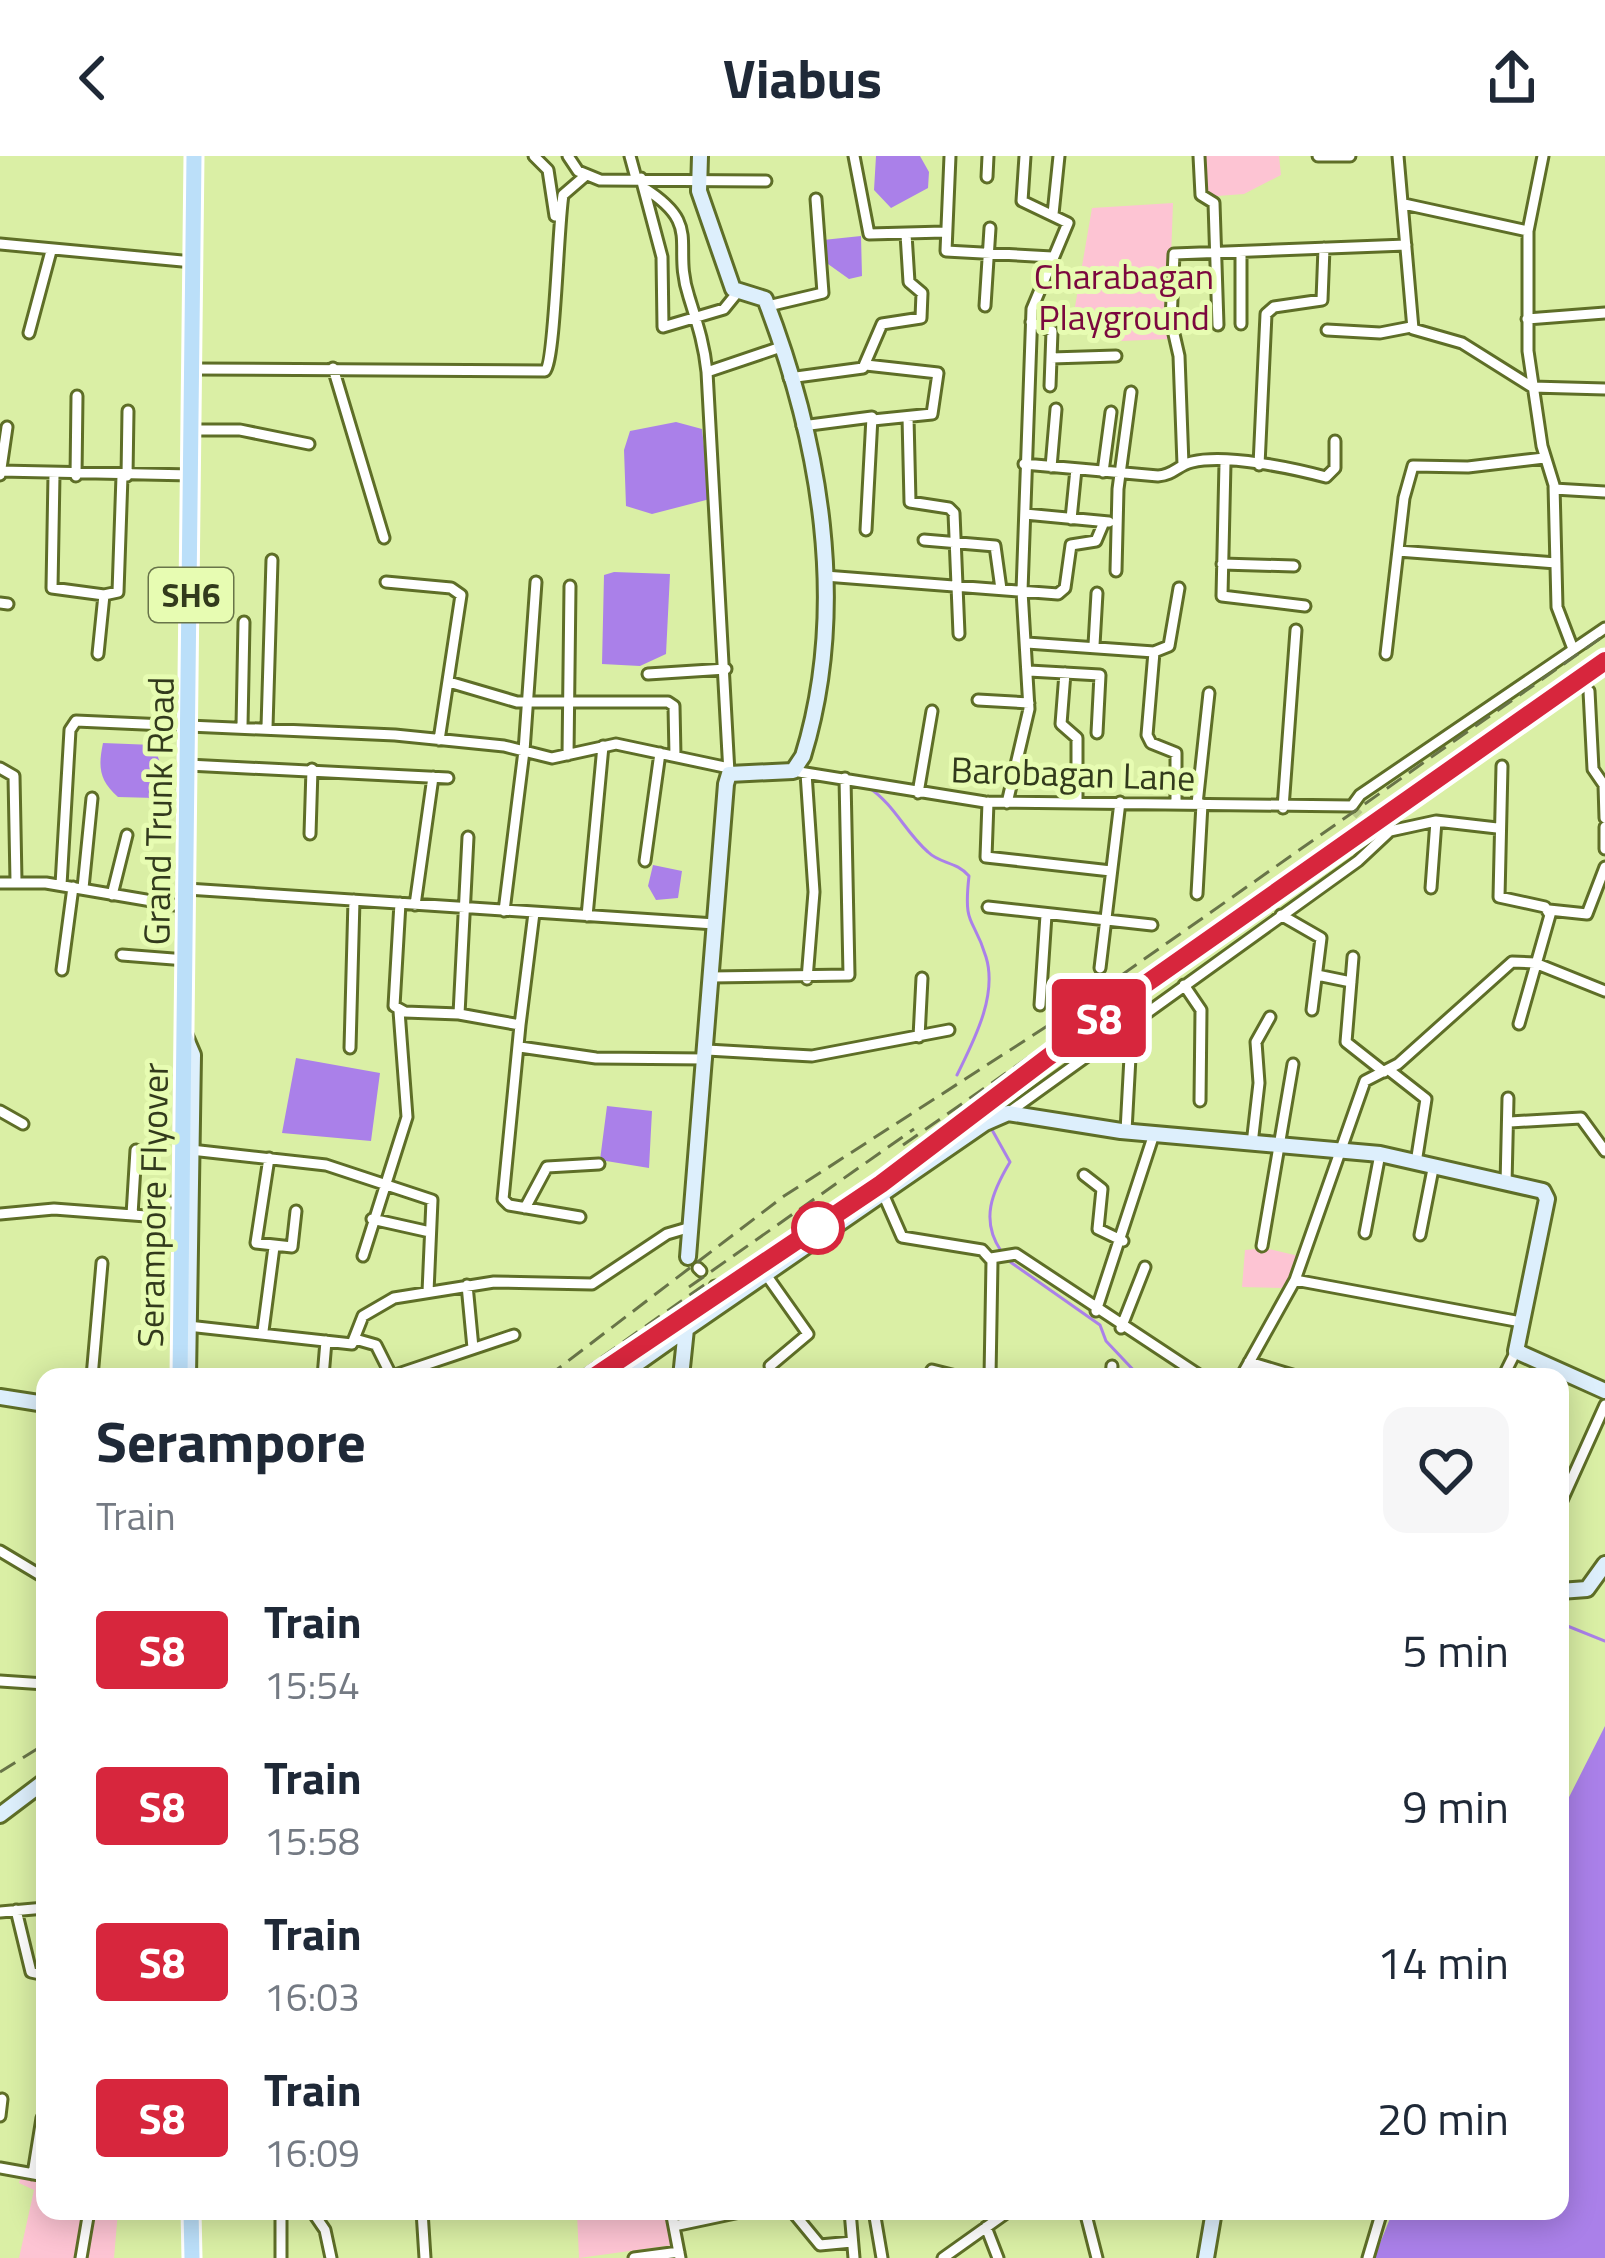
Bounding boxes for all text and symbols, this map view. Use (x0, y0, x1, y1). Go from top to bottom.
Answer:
text: Viabus (723, 37, 882, 119)
icon: back (60, 45, 126, 111)
icon: share (1479, 45, 1545, 111)
park label: Charabagan Playground (1034, 248, 1214, 344)
road number: SH6 (149, 568, 233, 622)
street label: Grand Trunk Road (128, 676, 188, 946)
street label: Barobagan Lane (950, 741, 1196, 805)
line badge: S8 (1045, 979, 1153, 1057)
text: S8 (1076, 986, 1122, 1050)
street label: Serampore Flyover (122, 1062, 182, 1348)
unlabelled marker (793, 1203, 843, 1253)
text: Serampore (96, 1397, 366, 1484)
button: heart (1383, 1407, 1509, 1533)
text: Train (96, 1486, 176, 1545)
text: Train (264, 1587, 362, 1655)
text: 5 min (1402, 1616, 1509, 1684)
text: S8 (139, 1618, 185, 1682)
text: 15:54 (264, 1655, 360, 1714)
text: Train (264, 1743, 362, 1811)
text: 9 min (1402, 1772, 1509, 1840)
text: S8 (139, 1774, 185, 1838)
text: 15:58 (264, 1811, 360, 1870)
text: Train (264, 1899, 362, 1967)
text: 14 min (1377, 1928, 1509, 1996)
text: S8 (139, 1930, 185, 1994)
text: 16:03 (264, 1967, 360, 2026)
text: Train (264, 2055, 362, 2123)
text: 20 min (1377, 2084, 1509, 2152)
text: S8 (139, 2086, 185, 2150)
text: 16:09 (264, 2123, 360, 2182)

